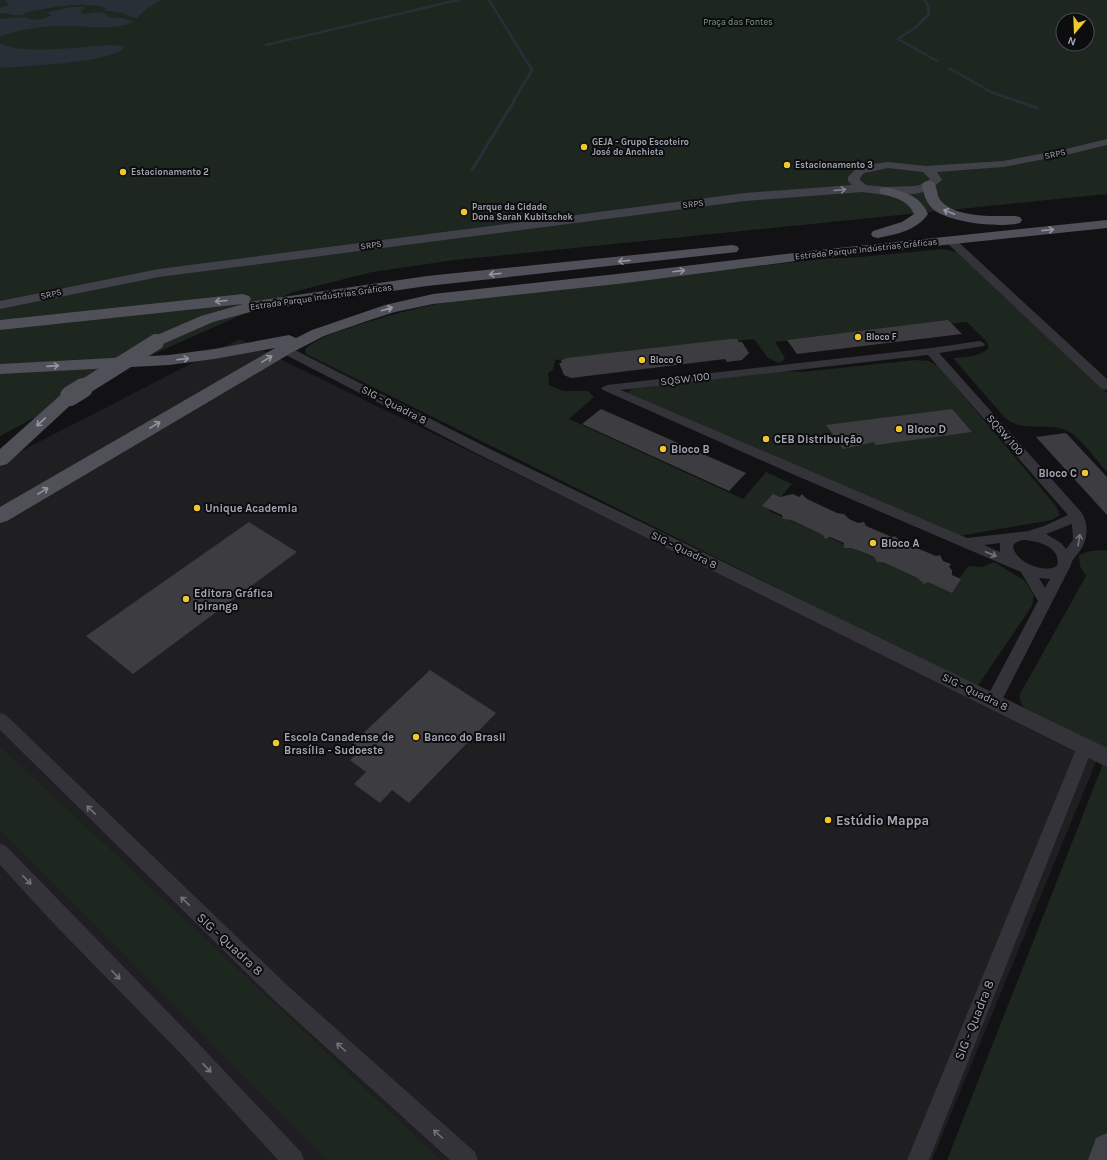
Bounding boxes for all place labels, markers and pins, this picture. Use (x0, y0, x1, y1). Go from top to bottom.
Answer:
place label: GEJA - Grupo Escoteiro José de Anchieta (592, 137, 689, 157)
marker: GEJA - Grupo Escoteiro José de Anchieta (579, 142, 589, 152)
marker: Estacionamento 3 (782, 160, 792, 170)
place label: Estacionamento 3 (795, 160, 873, 170)
marker: Estacionamento 2 (118, 167, 128, 177)
place label: Estacionamento 2 (131, 167, 209, 177)
place label: Parque da Cidade Dona Sarah Kubitschek (472, 202, 574, 222)
marker: Parque da Cidade Dona Sarah Kubitschek (459, 207, 469, 217)
marker: Bloco F (853, 332, 863, 342)
place label: Bloco F (866, 332, 897, 342)
marker: Bloco G (637, 355, 647, 365)
place label: Bloco G (650, 355, 682, 365)
place label: Bloco D (907, 423, 946, 436)
marker: Bloco D (894, 424, 904, 434)
place label: CEB Distribuição (774, 433, 862, 446)
marker: CEB Distribuição (761, 434, 771, 444)
place label: Bloco B (671, 443, 710, 456)
marker: Bloco B (658, 444, 668, 454)
place label: Bloco C (1038, 467, 1077, 480)
marker: Bloco C (1080, 468, 1090, 478)
place label: Unique Academia (205, 502, 297, 515)
marker: Unique Academia (192, 503, 202, 513)
place label: Bloco A (881, 537, 920, 550)
marker: Bloco A (868, 538, 878, 548)
place label: Editora Gráfica Ipiranga (194, 587, 273, 613)
marker: Editora Gráfica Ipiranga (181, 594, 191, 604)
place label: Escola Canadense de Brasília - Sudoeste (284, 731, 394, 757)
place label: Banco do Brasil (424, 731, 506, 744)
marker: Banco do Brasil (411, 732, 421, 742)
marker: Escola Canadense de Brasília - Sudoeste (271, 738, 281, 748)
place label: Estúdio Mappa (836, 813, 929, 828)
marker: Estúdio Mappa (823, 815, 833, 825)

